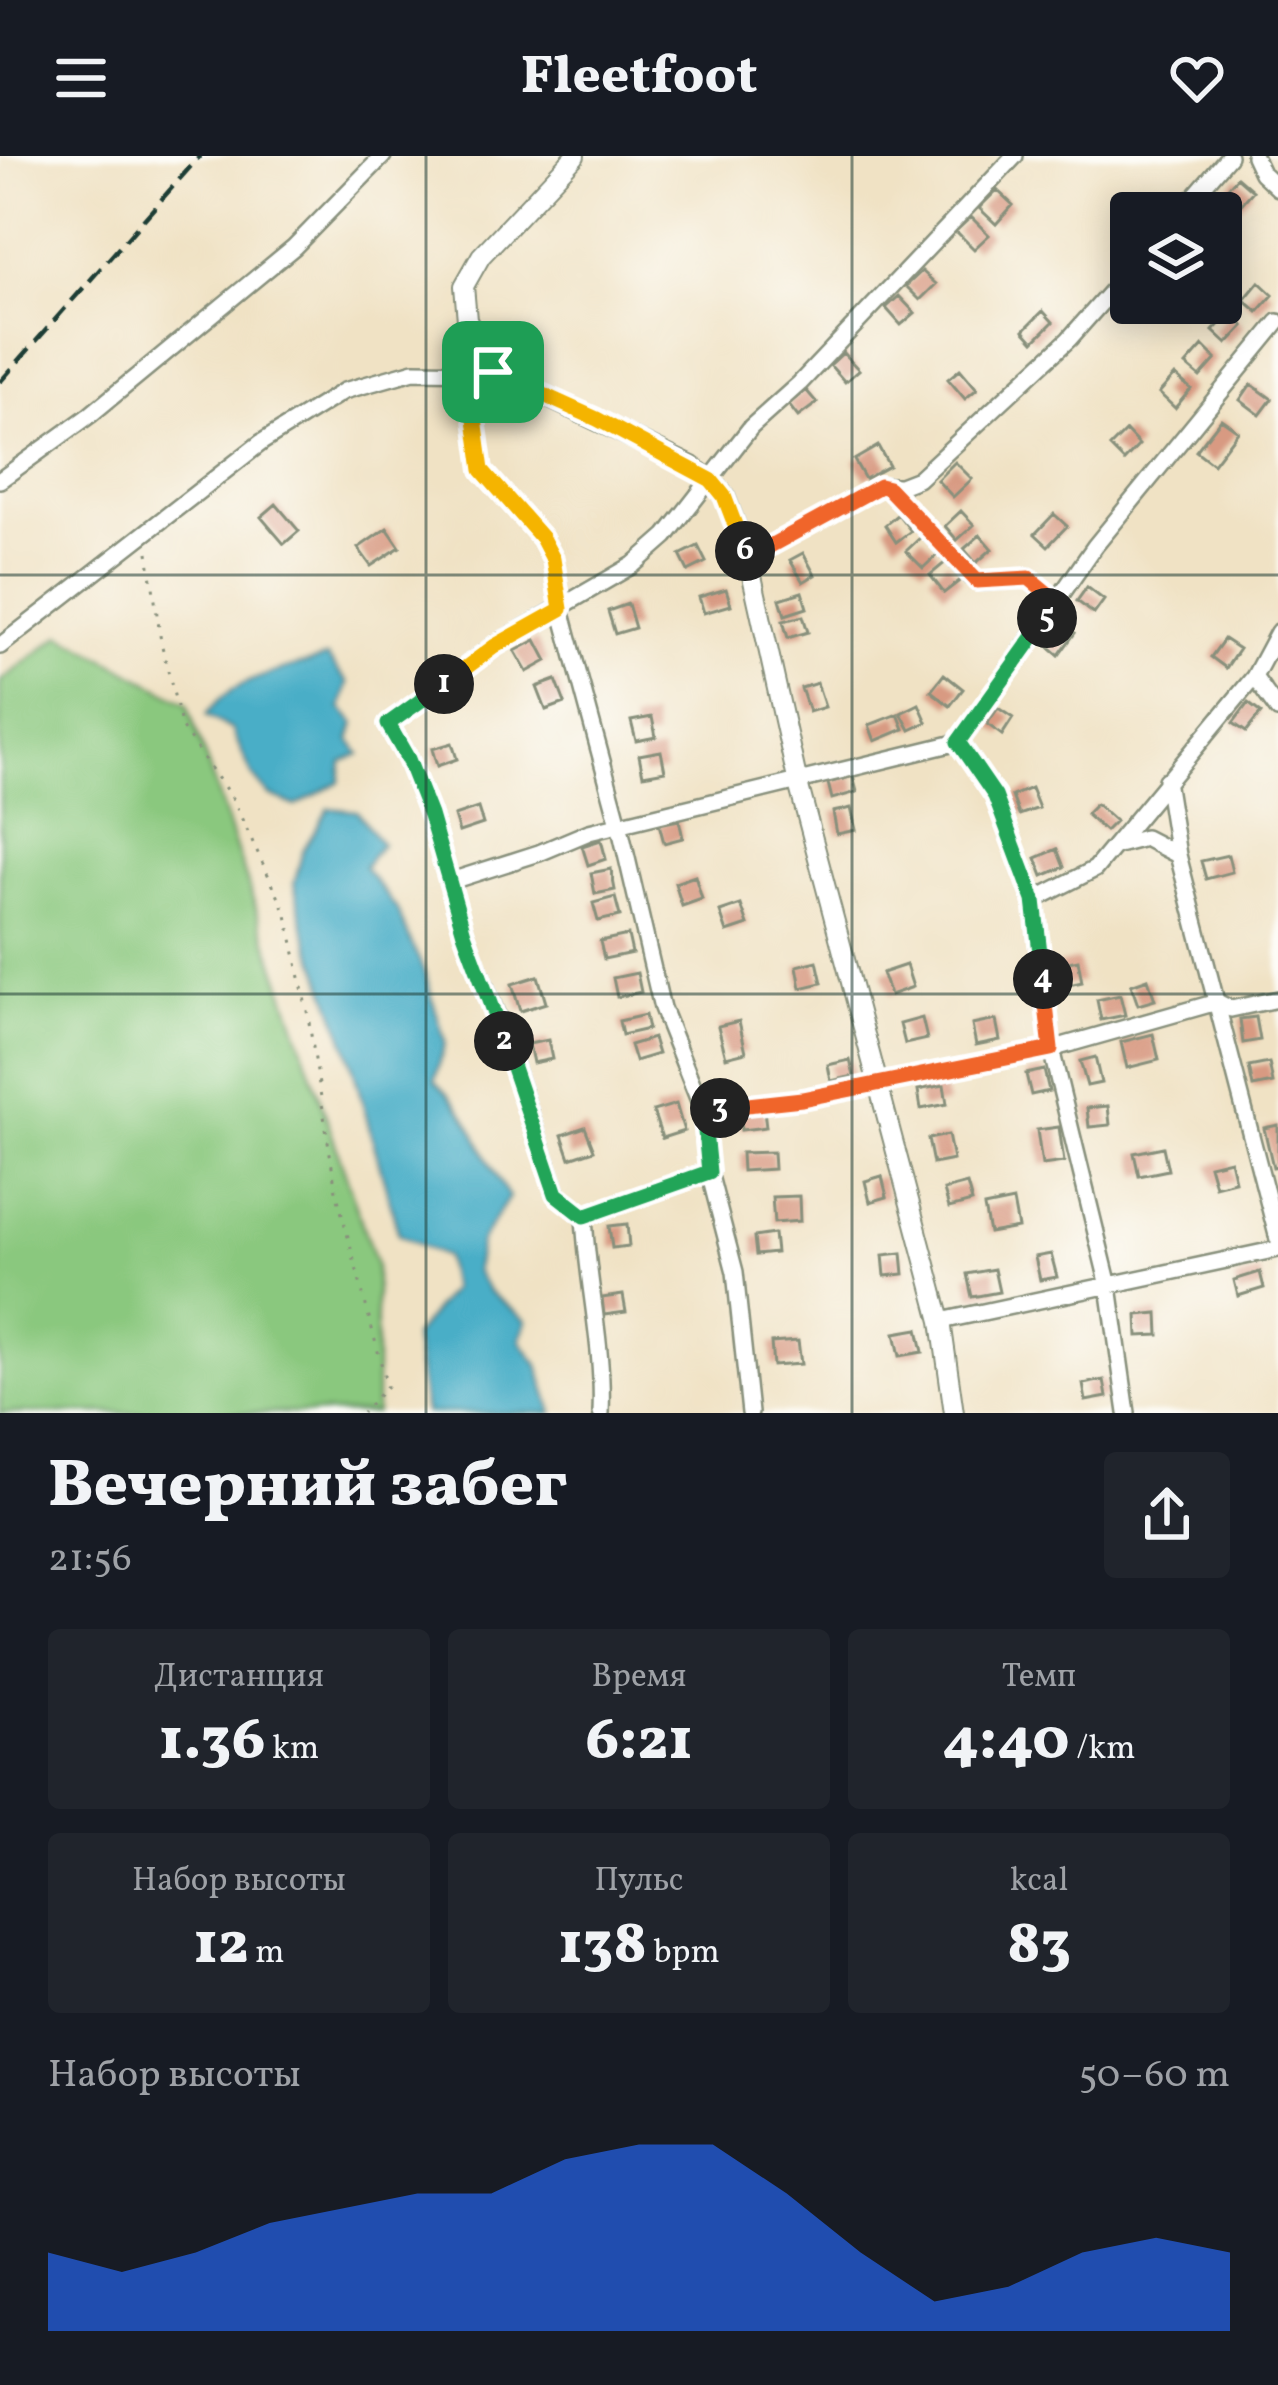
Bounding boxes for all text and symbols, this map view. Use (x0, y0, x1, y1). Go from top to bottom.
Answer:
text: Fleetfoot (521, 41, 757, 116)
icon: menu (48, 45, 114, 111)
icon: heart (1164, 45, 1230, 111)
map controls (1110, 192, 1242, 324)
button: layers (1110, 192, 1242, 324)
pin (442, 321, 544, 423)
icon: arrive (460, 339, 526, 405)
pin: 6 (715, 521, 775, 581)
text: 6 (736, 528, 754, 574)
pin: 5 (1017, 588, 1077, 648)
text: 5 (1039, 595, 1055, 641)
pin: 1 (414, 654, 474, 714)
text: 1 (437, 661, 451, 707)
pin: 4 (1013, 949, 1073, 1009)
text: 4 (1033, 956, 1053, 1002)
pin: 2 (474, 1011, 534, 1071)
text: 2 (495, 1018, 513, 1064)
pin: 3 (690, 1078, 750, 1138)
text: 3 (712, 1085, 728, 1131)
text: Вечерний забег (48, 1442, 568, 1534)
button: share (1104, 1452, 1230, 1578)
text: 21:56 (48, 1533, 132, 1587)
text: Дистанция (154, 1655, 324, 1701)
text: Время (592, 1655, 686, 1701)
text: Темп (1002, 1655, 1076, 1701)
text: 1.36 (159, 1701, 265, 1784)
text: 6:21 (585, 1701, 693, 1784)
text: 4:40 (943, 1701, 1070, 1784)
text: km (265, 1727, 319, 1773)
text: /km (1070, 1727, 1135, 1773)
text: Набор высоты (132, 1859, 346, 1905)
text: Пульс (594, 1859, 684, 1905)
text: kcal (1010, 1859, 1068, 1905)
text: 12 (194, 1905, 249, 1988)
text: 138 (558, 1905, 647, 1988)
text: 83 (1007, 1905, 1071, 1988)
text: m (249, 1931, 284, 1977)
text: bpm (647, 1931, 720, 1977)
text: Набор высоты (48, 2049, 301, 2103)
text: 50–60 m (1079, 2049, 1230, 2103)

